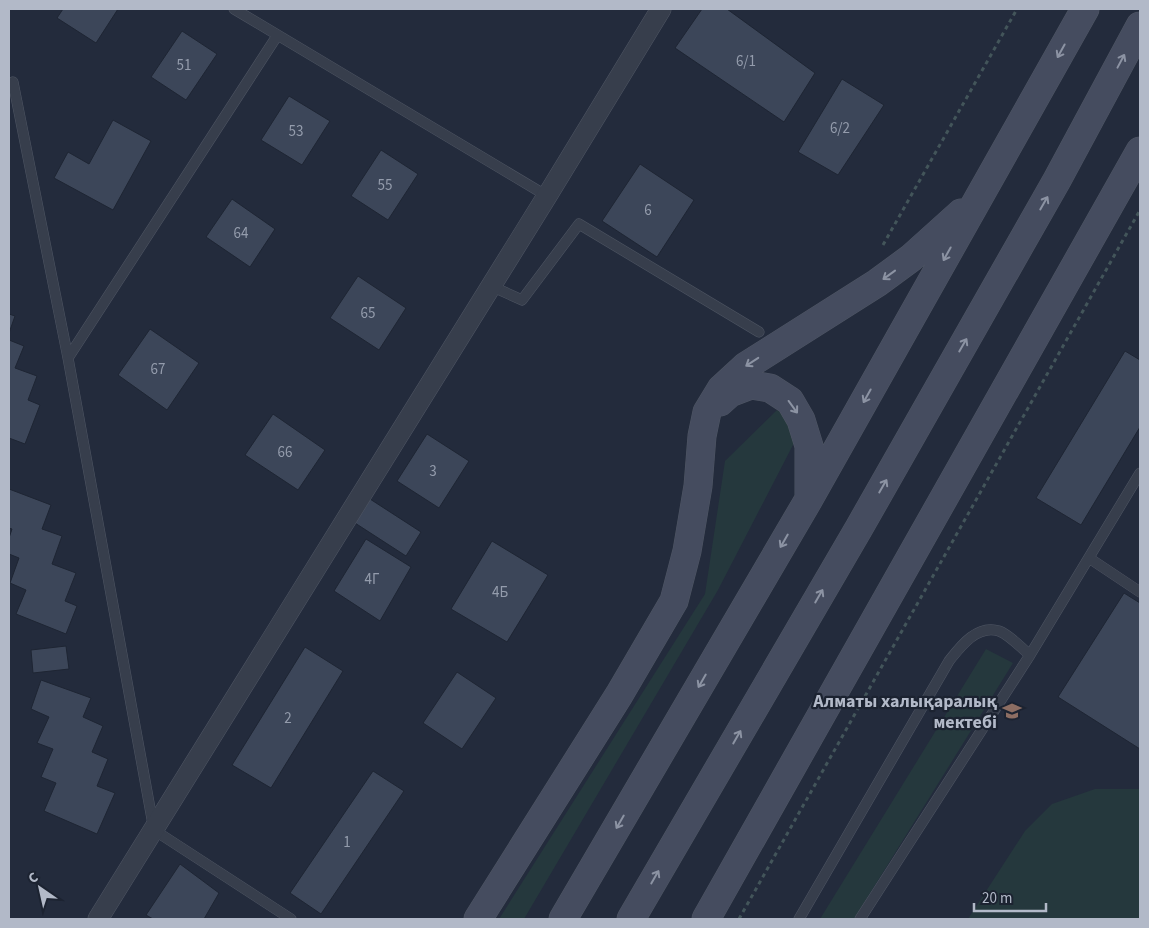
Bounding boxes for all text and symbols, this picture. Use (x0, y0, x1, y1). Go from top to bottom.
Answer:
one-way arrow (1056, 44, 1066, 59)
house number: 6/1 (736, 51, 756, 72)
one-way arrow (1117, 54, 1127, 68)
house number: 51 (177, 55, 191, 76)
house number: 6/2 (830, 118, 850, 139)
house number: 53 (289, 121, 303, 142)
house number: 55 (378, 175, 392, 196)
one-way arrow (1039, 197, 1049, 211)
house number: 6 (644, 200, 652, 221)
house number: 64 (234, 223, 249, 244)
one-way arrow (942, 246, 952, 261)
one-way arrow (883, 269, 896, 280)
house number: 65 (361, 303, 375, 324)
one-way arrow (958, 337, 968, 352)
one-way arrow (746, 358, 760, 368)
house number: 67 (151, 359, 165, 380)
one-way arrow (862, 388, 872, 402)
one-way arrow (787, 400, 798, 413)
house number: 66 (278, 442, 292, 463)
house number: 3 (429, 461, 437, 482)
one-way arrow (878, 479, 888, 493)
one-way arrow (779, 534, 789, 548)
house number: 4Г (365, 569, 380, 590)
house number: 4Б (492, 582, 508, 603)
one-way arrow (814, 589, 824, 604)
one-way arrow (697, 674, 707, 688)
place label: Алматы халықаралық мектебі (812, 689, 997, 735)
school or university icon: Алматы халықаралық мектебі (1001, 700, 1023, 722)
house number: 2 (284, 708, 292, 729)
one-way arrow (733, 730, 743, 744)
one-way arrow (615, 814, 625, 828)
house number: 1 (343, 832, 351, 853)
north arrow (15, 863, 65, 913)
text: С (24, 867, 42, 889)
one-way arrow (651, 871, 661, 885)
scale bar (974, 880, 1046, 912)
text: 20 m (982, 888, 1012, 909)

